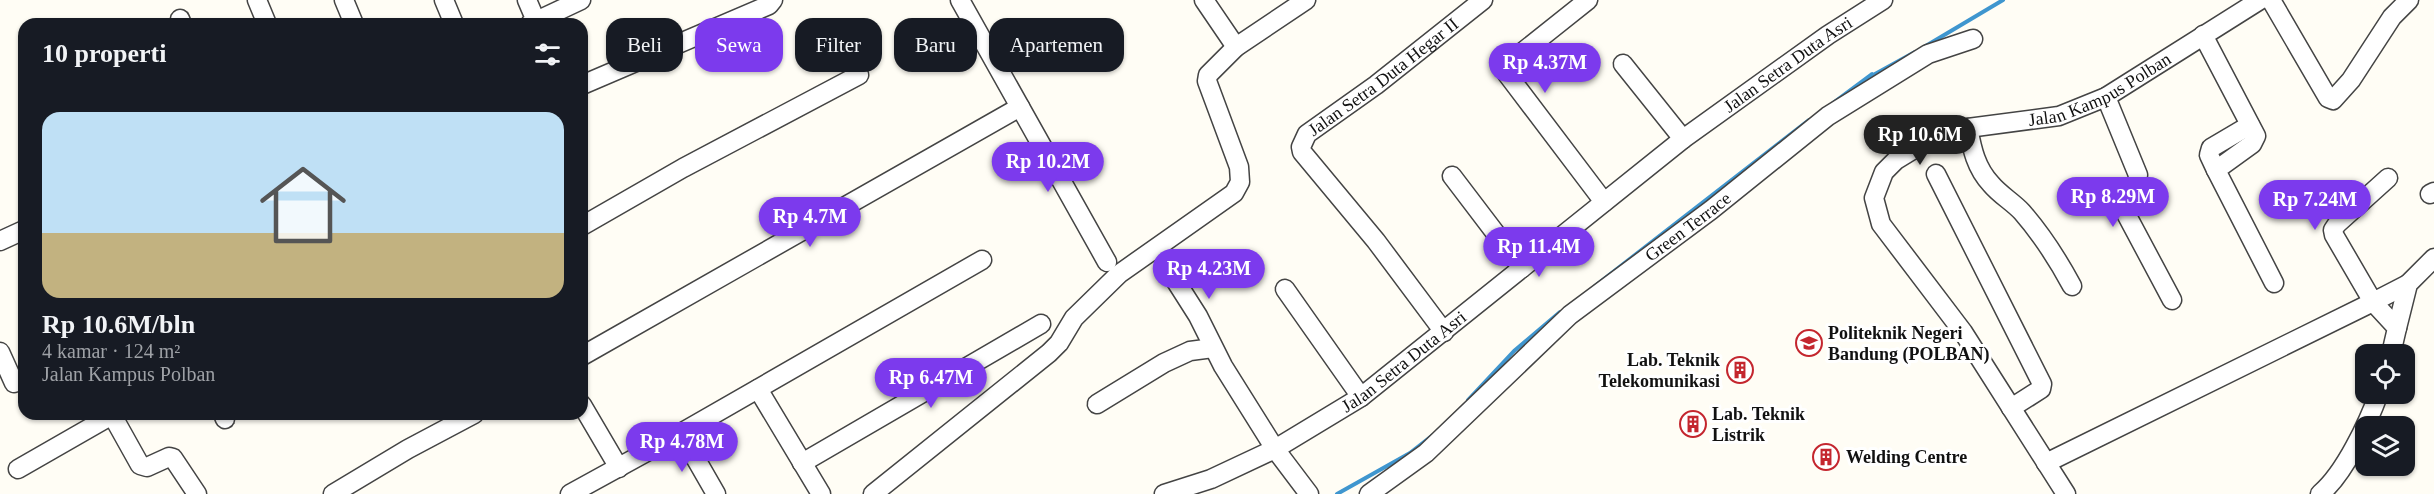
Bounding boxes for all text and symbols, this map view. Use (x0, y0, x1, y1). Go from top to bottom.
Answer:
street label: Jalan Setra Duta Asri (1720, 12, 1856, 116)
street label: Jalan Setra Duta Hegar II (1304, 14, 1462, 140)
chip: Beli (606, 18, 683, 72)
chip: Sewa (695, 18, 783, 72)
chip: Filter (795, 18, 882, 72)
chip: Baru (894, 18, 977, 72)
chip: Apartemen (989, 18, 1124, 72)
icon: filters (531, 38, 564, 71)
text: 10 properti (42, 39, 166, 68)
pin: Rp 4.37M (1483, 43, 1607, 94)
street label: Jalan Kampus Polban (2027, 49, 2175, 130)
text: Rp 4.37M (1503, 51, 1587, 73)
pin: Rp 10.6M (1858, 115, 1982, 166)
text: Rp 10.6M (1878, 123, 1962, 145)
pin: Rp 10.2M (986, 142, 1110, 193)
text: Rp 10.2M (1006, 150, 1090, 172)
icon: home (249, 151, 357, 259)
pin: Rp 8.29M (2051, 177, 2175, 228)
pin: Rp 7.24M (2253, 180, 2377, 231)
text: Rp 8.29M (2071, 185, 2155, 207)
street label: Green Terrace (1641, 188, 1735, 265)
text: Rp 7.24M (2273, 188, 2357, 210)
pin: Rp 4.7M (755, 197, 865, 248)
text: Rp 4.7M (773, 205, 847, 227)
pin: Rp 11.4M (1477, 227, 1601, 278)
text: Rp 11.4M (1497, 235, 1581, 257)
pin: Rp 4.23M (1147, 249, 1271, 300)
text: Rp 4.23M (1167, 257, 1251, 279)
street label: Jalan Setra Duta Asri (1338, 307, 1470, 416)
text: Rp 10.6M/bln (42, 310, 195, 339)
place label: Politeknik Negeri Bandung (POLBAN) (1828, 323, 1990, 365)
school or university icon: Politeknik Negeri Bandung (POLBAN) (1794, 328, 1824, 358)
text: 4 kamar · 124 m² (42, 340, 180, 362)
map controls (2355, 344, 2415, 476)
button: locate (2355, 344, 2415, 404)
place label: Lab. Teknik Telekomunikasi (1599, 350, 1720, 391)
building icon: Lab. Teknik Telekomunikasi (1725, 355, 1755, 385)
pin: Rp 6.47M (869, 358, 993, 409)
text: Jalan Kampus Polban (42, 363, 215, 385)
text: Rp 6.47M (889, 366, 973, 388)
place label: Lab. Teknik Listrik (1712, 404, 1805, 445)
building icon: Lab. Teknik Listrik (1678, 409, 1708, 439)
button: layers (2355, 416, 2415, 476)
pin: Rp 4.78M (620, 422, 744, 473)
text: Rp 4.78M (640, 430, 724, 452)
building icon: Welding Centre (1811, 442, 1841, 472)
place label: Welding Centre (1846, 447, 1967, 467)

